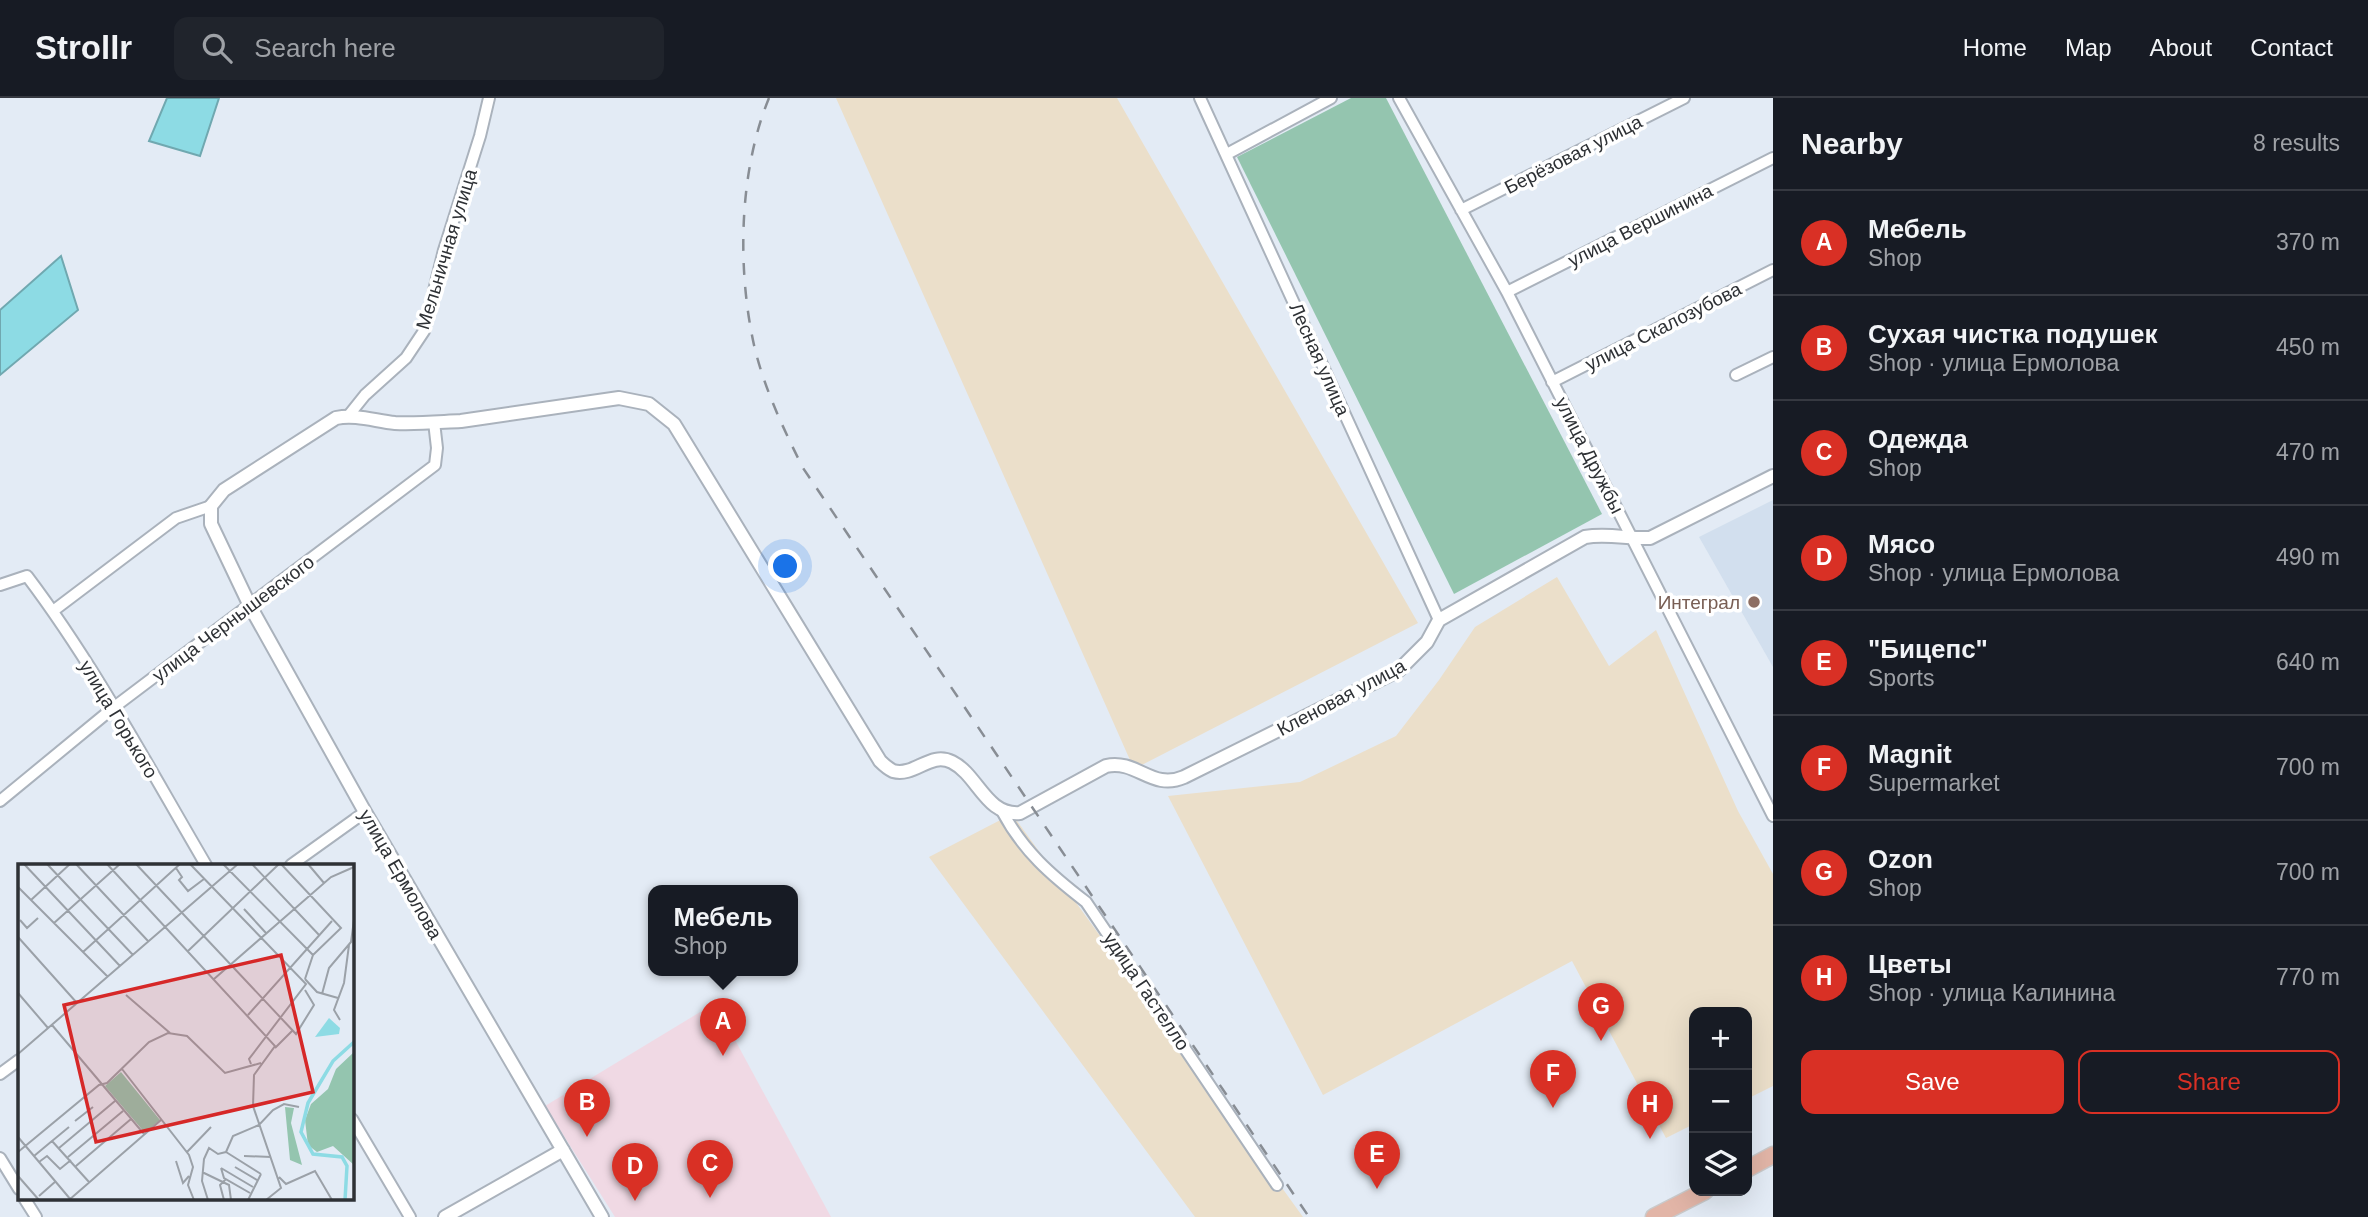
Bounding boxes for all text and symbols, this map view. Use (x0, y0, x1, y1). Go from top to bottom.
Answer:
search box (174, 17, 664, 80)
text: Strollr (35, 29, 132, 66)
icon: search (198, 29, 236, 67)
text: Search here (254, 33, 396, 63)
text: Home (1963, 34, 2027, 61)
text: Map (2065, 34, 2112, 61)
text: About (2150, 34, 2212, 61)
text: Contact (2250, 34, 2333, 61)
street label: Берёзовая улица (1501, 111, 1646, 198)
text: Nearby (1801, 127, 1903, 160)
text: 8 results (2253, 130, 2340, 156)
street label: Мельничная улица (412, 166, 481, 332)
street label: улица Вершинина (1564, 180, 1716, 271)
text: Мебель (1868, 214, 1967, 244)
text: A (1816, 229, 1832, 255)
text: 370 m (2276, 229, 2340, 255)
text: Shop (1868, 245, 1922, 271)
street label: улица Скалозубова (1582, 278, 1745, 375)
street label: Лесная улица (1285, 299, 1354, 419)
text: Сухая чистка подушек (1868, 319, 2158, 349)
text: B (1816, 334, 1832, 360)
text: 450 m (2276, 334, 2340, 360)
text: Shop · улица Ермолова (1868, 350, 2119, 376)
street label: улица Дружбы (1551, 393, 1628, 517)
text: Одежда (1868, 424, 1968, 454)
text: C (1816, 439, 1832, 465)
text: 470 m (2276, 439, 2340, 465)
text: Shop (1868, 455, 1922, 481)
text: Мясо (1868, 529, 1935, 559)
text: D (1816, 544, 1832, 570)
text: 490 m (2276, 544, 2340, 570)
your location (768, 549, 802, 583)
street label: улица Чернышевского (148, 551, 318, 686)
text: Shop · улица Ермолова (1868, 560, 2119, 586)
place label: Интеграл (1658, 592, 1740, 613)
marker: Интеграл (1746, 594, 1762, 610)
text: "Бицепс" (1868, 634, 1988, 664)
text: E (1816, 649, 1832, 675)
text: 640 m (2276, 649, 2340, 675)
street label: Кленовая улица (1274, 655, 1409, 740)
street label: улица Горького (75, 657, 162, 782)
text: Sports (1868, 665, 1934, 691)
text: Magnit (1868, 739, 1952, 769)
text: F (1817, 754, 1831, 780)
text: 700 m (2276, 754, 2340, 780)
text: Supermarket (1868, 770, 2000, 796)
street label: улица Ермолова (355, 806, 446, 943)
text: Ozon (1868, 844, 1933, 874)
text: G (1815, 859, 1833, 885)
text: 700 m (2276, 859, 2340, 885)
inset map (18, 864, 354, 1200)
text: Shop (1868, 875, 1922, 901)
popup (648, 885, 798, 976)
text: Мебель (674, 902, 772, 932)
street label: удица Гастелло (1099, 928, 1194, 1054)
text: Shop (674, 933, 727, 959)
text: Цветы (1868, 949, 1952, 979)
text: H (1816, 964, 1832, 990)
text: 770 m (2276, 964, 2340, 990)
text: Shop · улица Калинина (1868, 980, 2115, 1006)
pin: G (1578, 983, 1624, 1041)
pin: A (700, 998, 746, 1056)
map controls (1689, 1007, 1752, 1196)
button: + (1689, 1007, 1752, 1070)
pin: F (1530, 1050, 1576, 1108)
button: Save (1801, 1050, 2064, 1114)
button: Share (2078, 1050, 2340, 1114)
button: − (1689, 1070, 1752, 1133)
pin: B (564, 1079, 610, 1137)
pin: H (1627, 1081, 1673, 1139)
pin: E (1354, 1131, 1400, 1189)
button: layers (1689, 1133, 1752, 1196)
pin: C (687, 1140, 733, 1198)
pin: D (612, 1143, 658, 1201)

